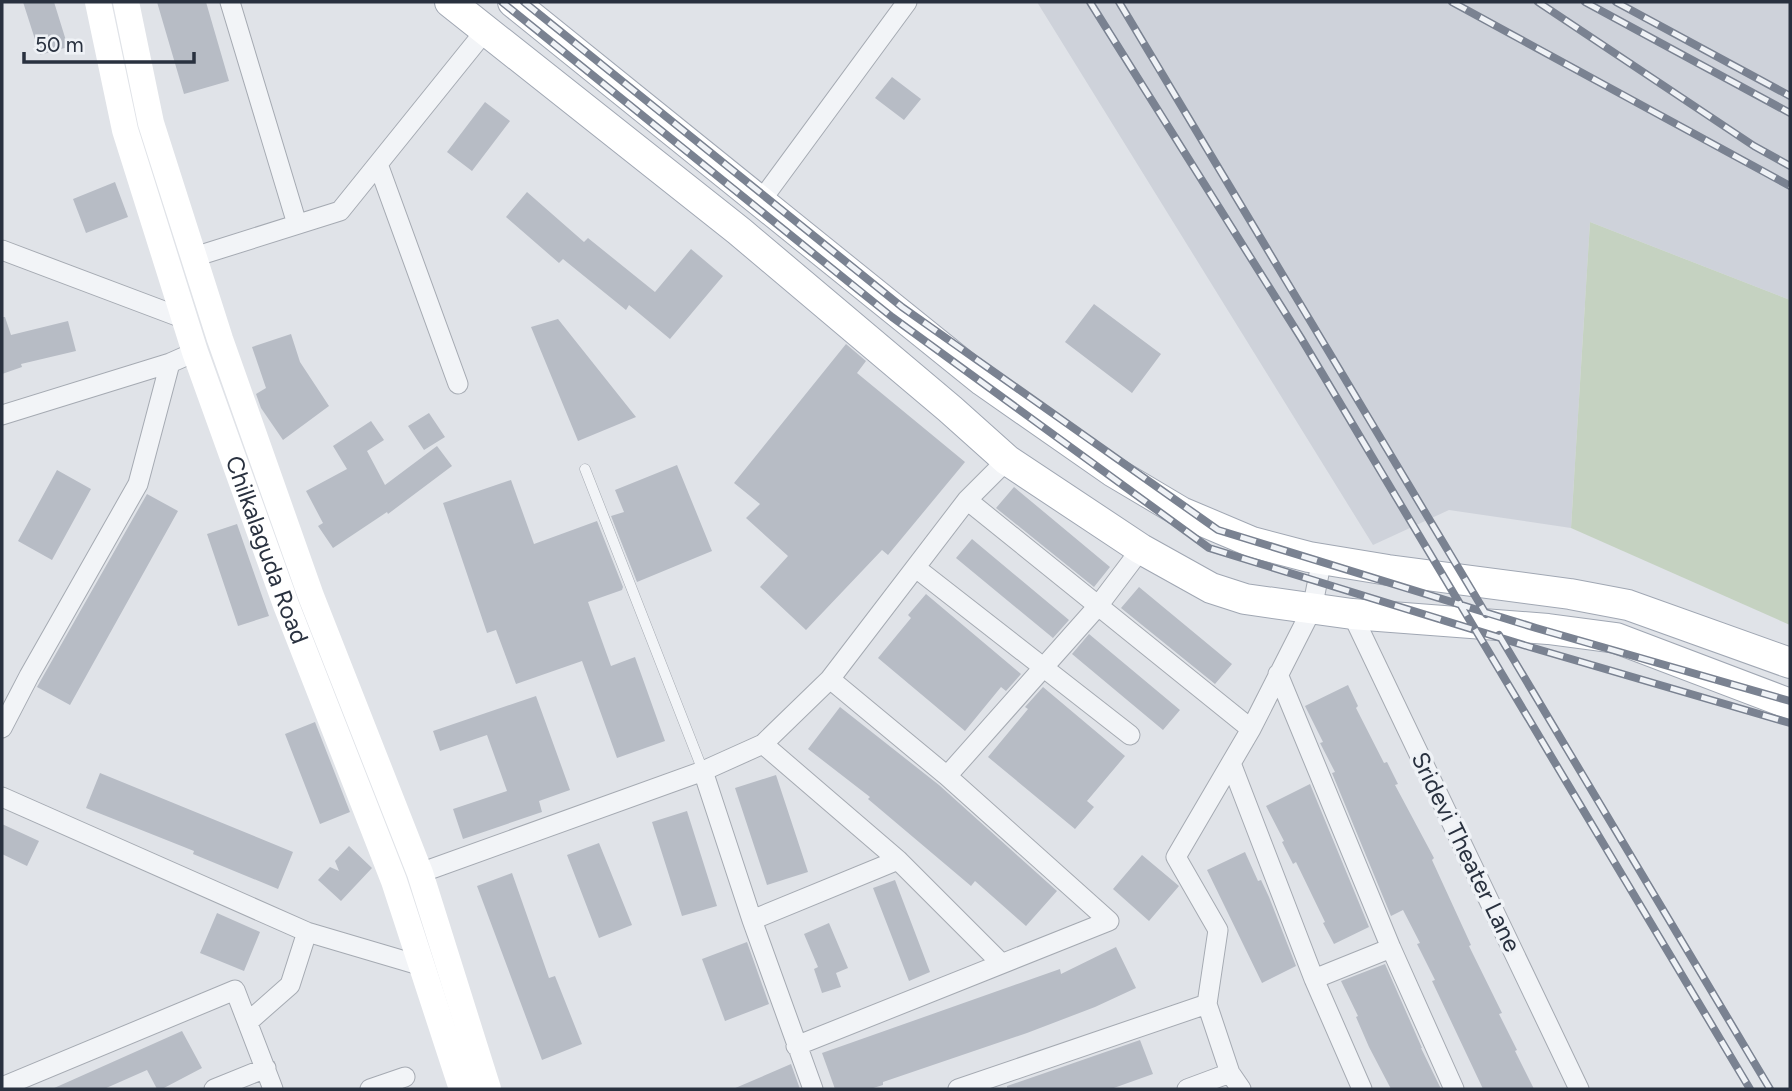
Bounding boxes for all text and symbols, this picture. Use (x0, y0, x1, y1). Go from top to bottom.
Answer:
scale bar (24, 21, 194, 65)
text: 50 m (35, 32, 84, 57)
street label: Chilkalaguda Road (220, 452, 315, 648)
street label: Sridevi Theater Lane (1406, 747, 1527, 956)

